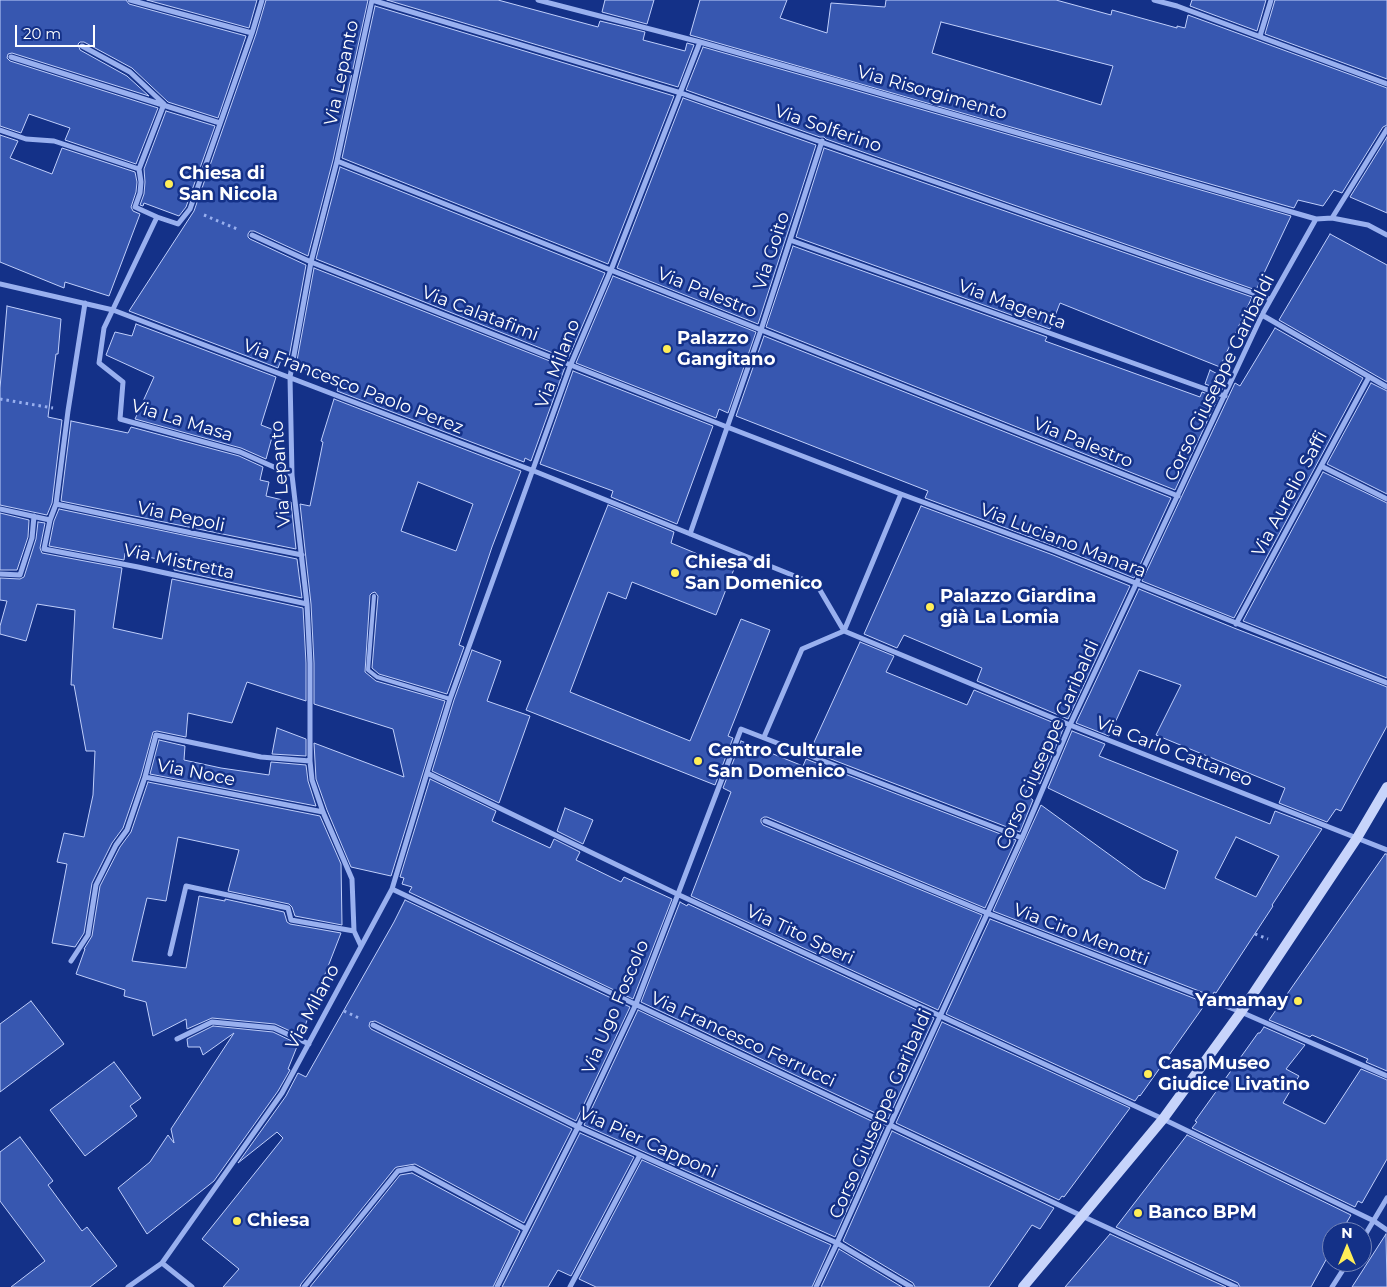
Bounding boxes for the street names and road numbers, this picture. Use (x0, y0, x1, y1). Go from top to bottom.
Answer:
street label: Via Lepanto (320, 18, 364, 128)
street label: Via Risorgimento (855, 61, 1009, 125)
street label: Via Solferino (772, 101, 884, 157)
street label: Via Goito (749, 209, 795, 293)
street label: Via Palestro (654, 263, 760, 323)
street label: Corso Giuseppe Garibaldi (1160, 271, 1280, 485)
street label: Via Magenta (955, 275, 1069, 335)
street label: Via Calatafimi (418, 282, 542, 346)
street label: Via Milano (531, 317, 585, 411)
street label: Via Francesco Paolo Perez (240, 335, 466, 439)
street label: Via La Masa (128, 395, 236, 447)
street label: Via Palestro (1030, 413, 1136, 473)
street label: Via Lepanto (266, 420, 296, 528)
street label: Via Aurelio Saffi (1248, 427, 1332, 561)
street label: Via Pepoli (135, 497, 227, 537)
street label: Via Luciano Manara (977, 499, 1149, 583)
street label: Via Mistretta (121, 540, 237, 584)
street label: Corso Giuseppe Garibaldi (992, 637, 1104, 853)
street label: Via Carlo Cattaneo (1093, 712, 1255, 792)
street label: Via Noce (155, 755, 237, 791)
street label: Via Ciro Menotti (1010, 899, 1152, 971)
street label: Via Tito Speri (743, 901, 857, 969)
street label: Via Ugo Foscolo (578, 937, 654, 1077)
street label: Via Milano (282, 961, 344, 1053)
street label: Via Francesco Ferrucci (647, 988, 839, 1092)
street label: Corso Giuseppe Garibaldi (825, 1006, 937, 1222)
street label: Via Pier Capponi (576, 1103, 720, 1183)

